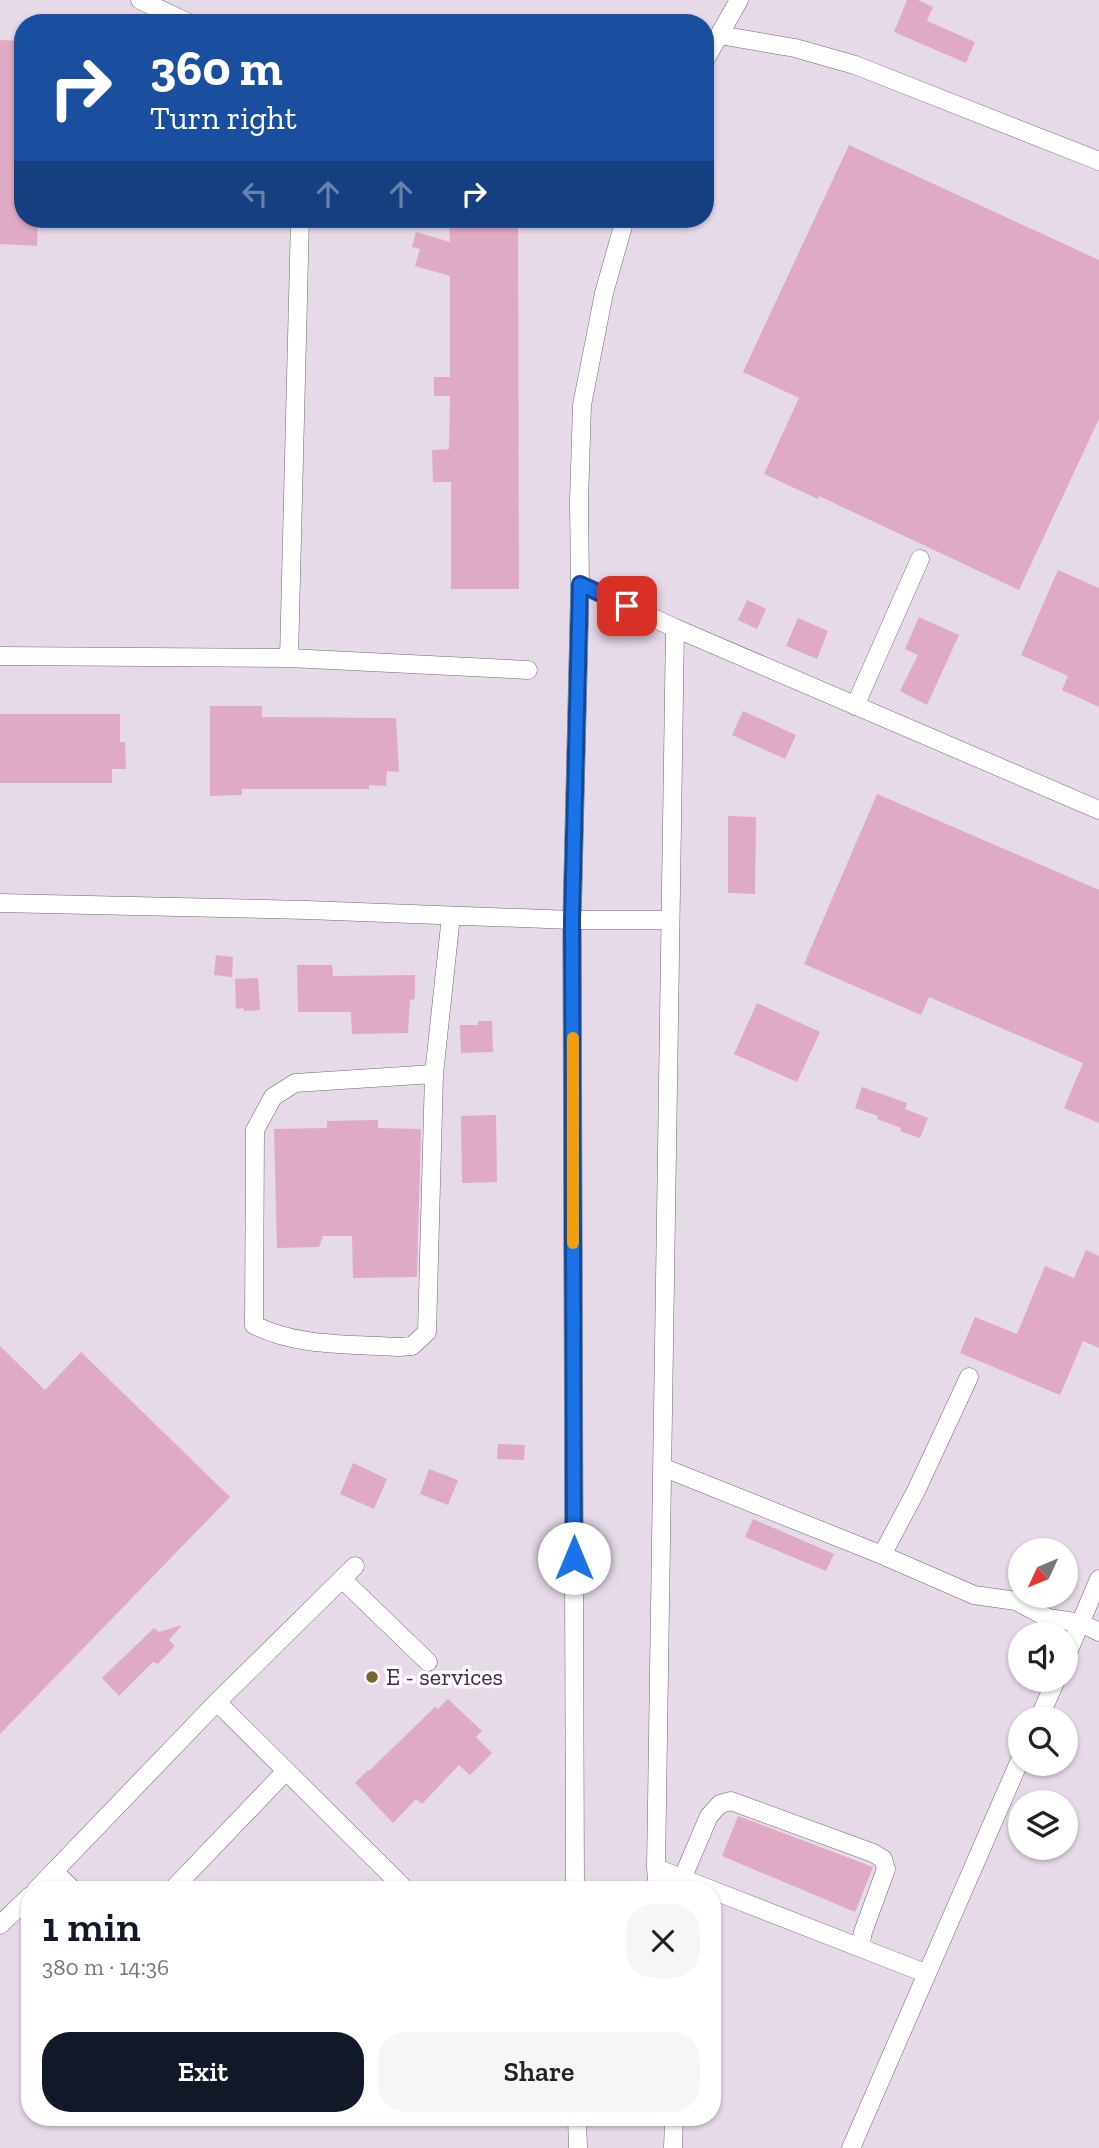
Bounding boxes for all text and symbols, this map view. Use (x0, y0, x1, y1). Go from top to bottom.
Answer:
text: 360 m (150, 39, 283, 98)
icon: right (35, 42, 126, 133)
text: Turn right (150, 99, 297, 137)
icon: left (236, 175, 274, 213)
icon: ahead (309, 175, 347, 213)
icon: ahead (382, 175, 420, 213)
icon: right (455, 175, 493, 213)
pin (597, 576, 657, 636)
icon: arrive (608, 587, 646, 625)
position arrow (537, 1521, 611, 1595)
north arrow (1008, 1538, 1078, 1608)
map controls (1008, 1538, 1078, 1860)
button: sound (1008, 1622, 1078, 1692)
place label: E - services (386, 1662, 503, 1691)
marker: E - services (364, 1669, 380, 1685)
button: search (1008, 1706, 1078, 1776)
button: layers (1008, 1790, 1078, 1860)
text: 1 min (42, 1901, 141, 1952)
button: close (626, 1904, 700, 1978)
text: 380 m · 14:36 (42, 1953, 169, 1981)
button: Exit (42, 2032, 364, 2112)
button: Share (378, 2032, 700, 2112)

